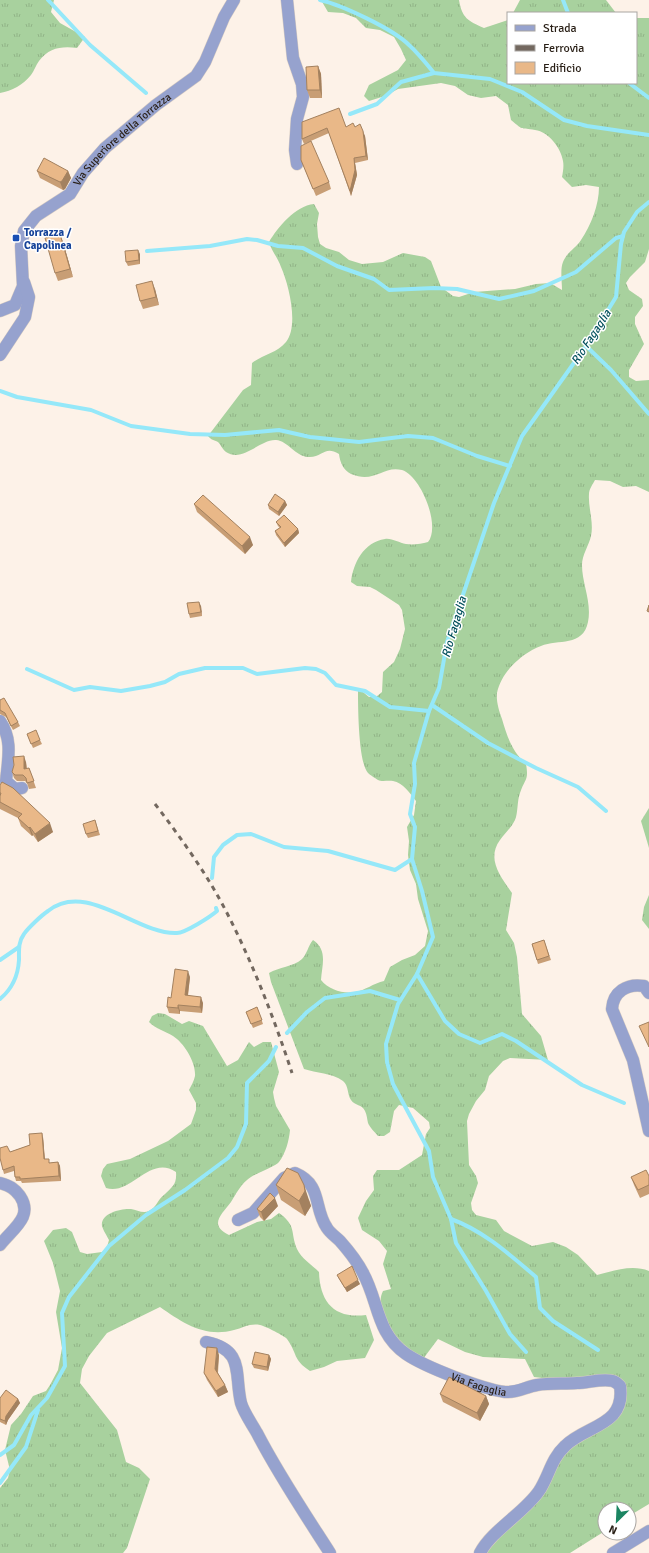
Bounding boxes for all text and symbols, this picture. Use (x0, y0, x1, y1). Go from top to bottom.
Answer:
legend (507, 12, 637, 84)
text: Strada (543, 21, 577, 36)
text: Ferrovia (543, 41, 584, 56)
text: Edificio (543, 61, 581, 76)
street label: Via Superiore della Torrazza (71, 90, 174, 188)
place label: Torrazza / Capolinea (24, 226, 72, 252)
marker: Torrazza / Capolinea (11, 233, 21, 243)
water label: Rio Fagaglia (568, 306, 615, 368)
water label: Rio Fagaglia (439, 594, 471, 659)
street label: Via Fagaglia (449, 1370, 508, 1399)
north arrow (597, 1501, 637, 1541)
text: N (607, 1522, 619, 1537)

